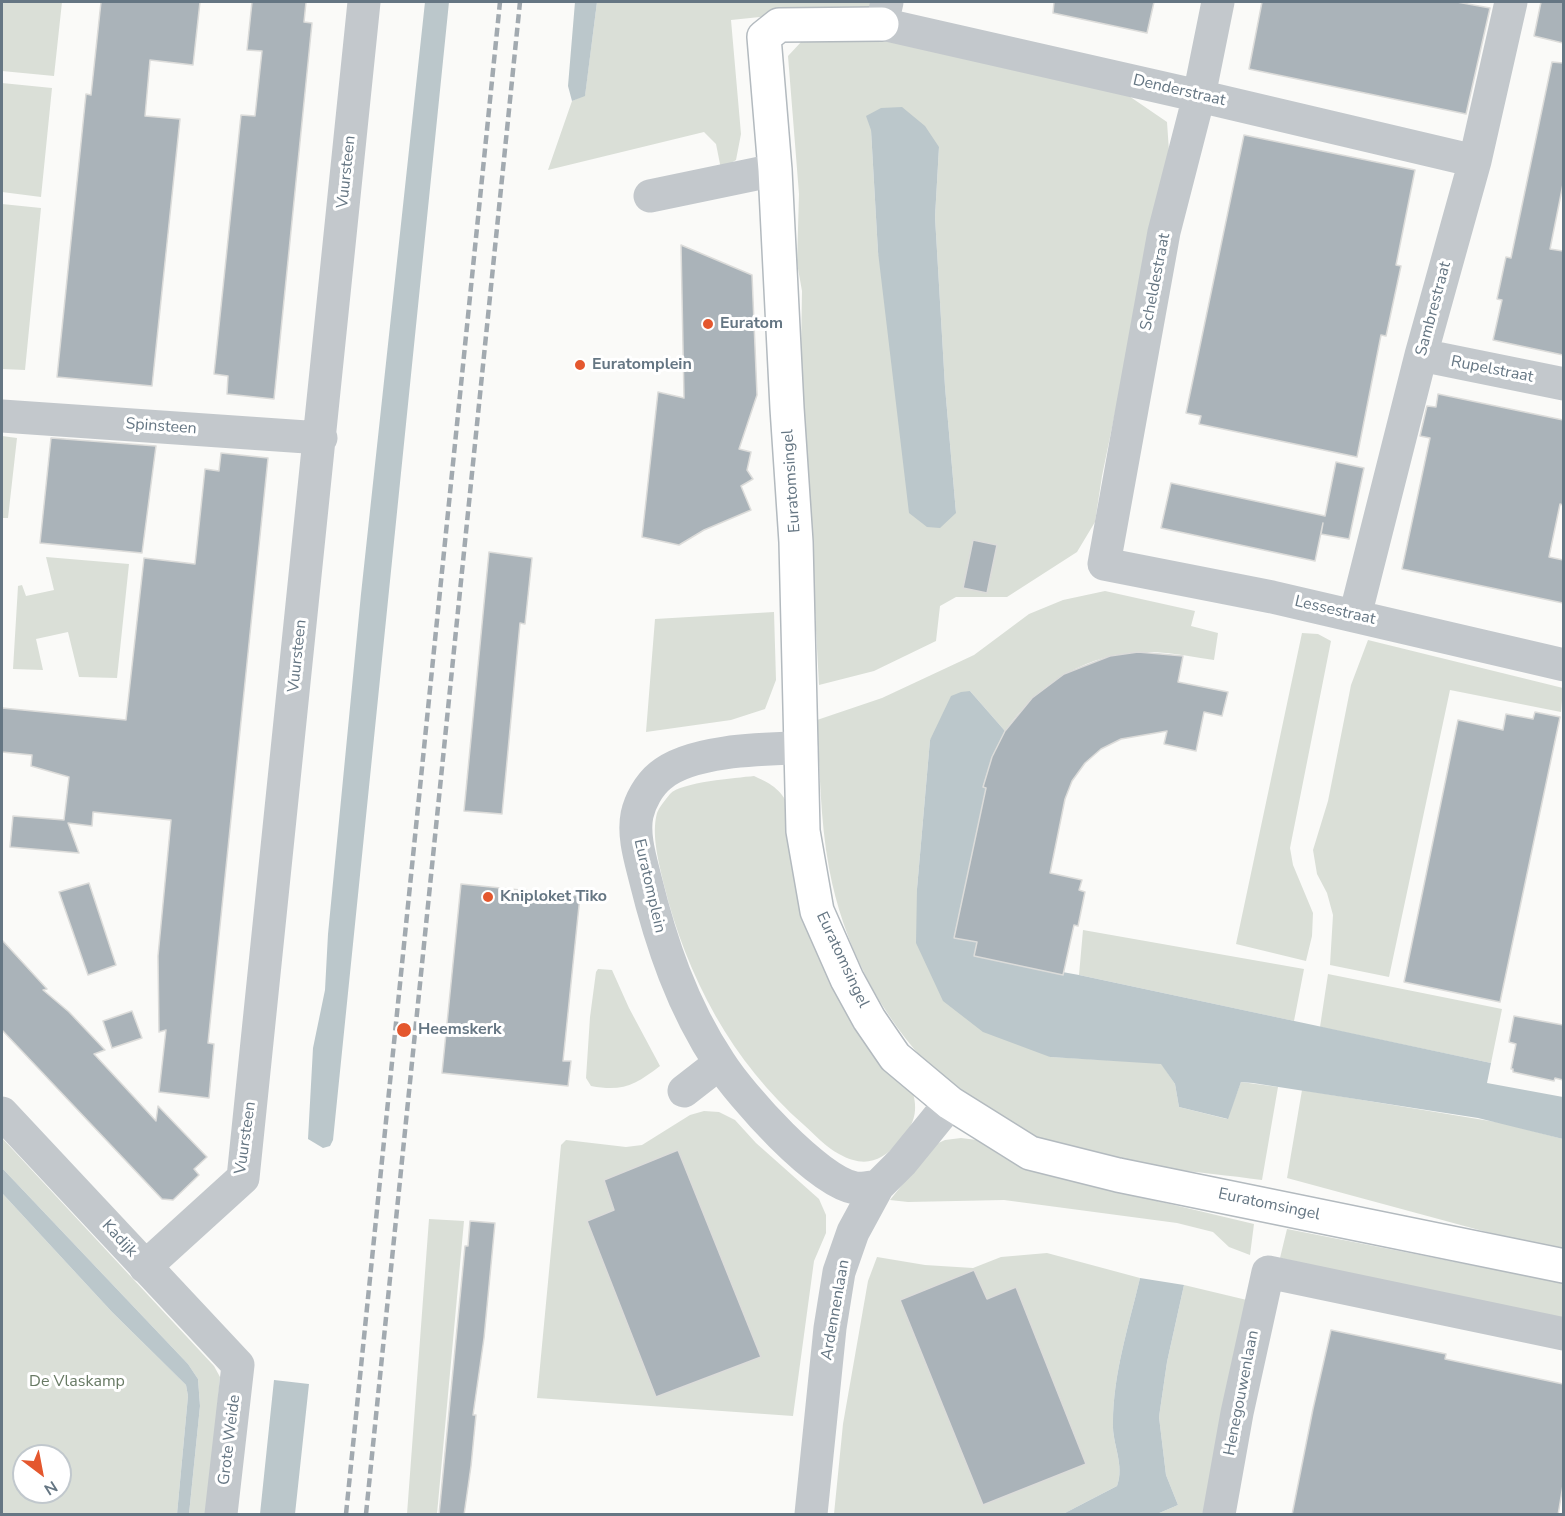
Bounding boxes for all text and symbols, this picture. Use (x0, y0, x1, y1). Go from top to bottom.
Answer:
street label: Denderstraat (1131, 71, 1227, 111)
street label: Vuursteen (334, 135, 360, 209)
street label: Scheldestraat (1137, 232, 1175, 332)
street label: Sambrestraat (1412, 260, 1456, 358)
place label: Euratom (720, 314, 783, 334)
marker: Euratom (701, 317, 715, 331)
street label: Rupelstraat (1449, 353, 1535, 387)
place label: Euratomplein (592, 355, 692, 375)
marker: Euratomplein (573, 358, 587, 372)
street label: Spinsteen (125, 415, 197, 439)
street label: Euratomsingel (779, 429, 805, 533)
street label: Lessestraat (1293, 592, 1377, 630)
street label: Vuursteen (285, 619, 311, 693)
street label: Euratomplein (629, 837, 669, 935)
place label: Kniploket Tiko (500, 887, 607, 907)
marker: Kniploket Tiko (481, 890, 495, 904)
street label: Euratomsingel (811, 909, 873, 1011)
place label: Heemskerk (418, 1020, 501, 1040)
marker: Heemskerk (395, 1021, 413, 1039)
street label: Vuursteen (231, 1100, 261, 1176)
street label: Euratomsingel (1216, 1185, 1322, 1225)
street label: Kadijk (97, 1217, 141, 1261)
street label: Ardennenlaan (818, 1258, 854, 1362)
street label: Henegouwenlaan (1220, 1329, 1264, 1457)
park label: De Vlaskamp (29, 1372, 125, 1392)
street label: Grote Weide (215, 1394, 245, 1486)
north arrow (12, 1444, 72, 1504)
text: N (40, 1475, 61, 1500)

